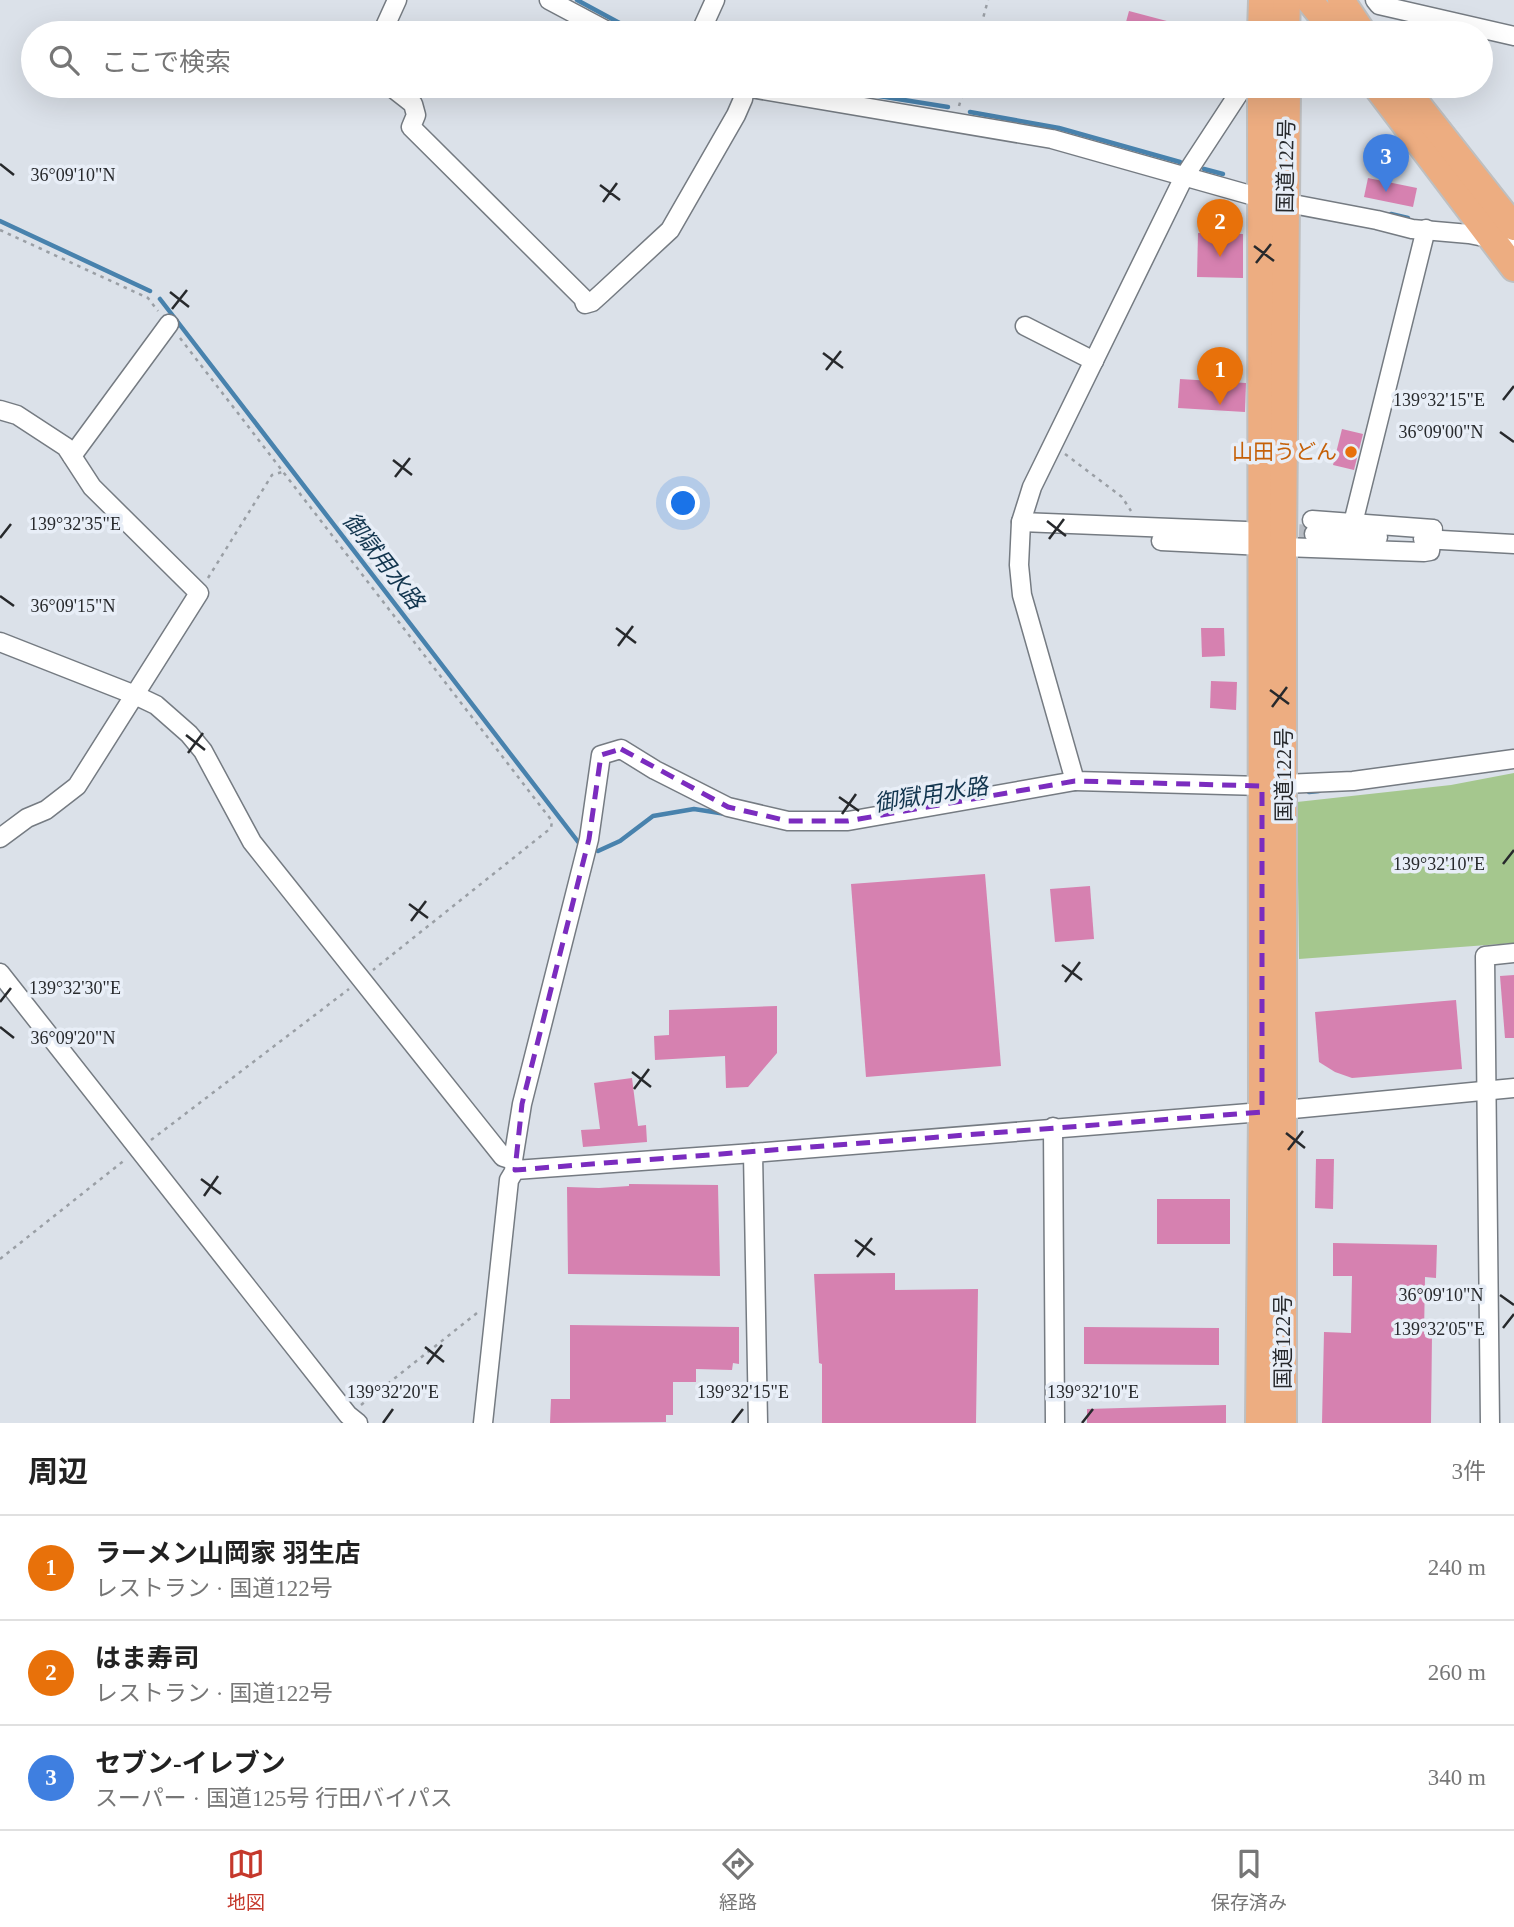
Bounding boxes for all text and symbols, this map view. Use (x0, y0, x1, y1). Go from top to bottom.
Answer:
search box (21, 21, 1493, 98)
icon: search (45, 41, 83, 79)
text: ここで検索 (101, 48, 231, 77)
street label: 国道122号 (1273, 119, 1299, 213)
pin: 3 (1363, 134, 1409, 192)
text: 36°09'10"N (31, 165, 115, 185)
pin: 2 (1197, 199, 1243, 257)
pin: 1 (1197, 347, 1243, 405)
text: 139°32'15"E (1393, 390, 1485, 410)
text: 36°09'00"N (1399, 422, 1483, 442)
place label: 山田うどん (1232, 440, 1337, 464)
marker: 山田うどん (1343, 444, 1359, 460)
your location (666, 486, 700, 520)
water label: 御獄用水路 (338, 508, 429, 616)
text: 139°32'35"E (29, 514, 121, 534)
text: 36°09'15"N (31, 596, 115, 616)
street label: 国道122号 (1272, 728, 1296, 822)
water label: 御獄用水路 (872, 773, 992, 816)
text: 139°32'10"E (1393, 854, 1485, 874)
text: 139°32'30"E (29, 978, 121, 998)
text: 36°09'20"N (31, 1028, 115, 1048)
text: 36°09'10"N (1399, 1285, 1483, 1305)
street label: 国道122号 (1271, 1295, 1295, 1389)
text: 139°32'05"E (1393, 1319, 1485, 1339)
text: 139°32'20"E (347, 1382, 439, 1402)
text: 139°32'15"E (697, 1382, 789, 1402)
text: 139°32'10"E (1047, 1382, 1139, 1402)
text: 周辺 (28, 1455, 88, 1488)
text: 3件 (1452, 1459, 1486, 1484)
text: ラーメン山岡家 羽生店 (95, 1539, 360, 1568)
text: 1 (45, 1555, 57, 1580)
text: 240 m (1428, 1555, 1486, 1580)
text: レストラン · 国道122号 (95, 1576, 333, 1601)
text: はま寿司 (95, 1644, 199, 1673)
text: 2 (45, 1660, 57, 1685)
text: 260 m (1428, 1660, 1486, 1685)
text: レストラン · 国道122号 (95, 1681, 333, 1706)
text: セブン-イレブン (95, 1749, 286, 1778)
text: 3 (45, 1765, 57, 1790)
text: 340 m (1428, 1765, 1486, 1790)
text: スーパー · 国道125号 行田バイパス (95, 1786, 453, 1811)
tab: 地図 (227, 1845, 265, 1914)
tab: 経路 (719, 1845, 757, 1914)
tab: 保存済み (1211, 1845, 1287, 1914)

